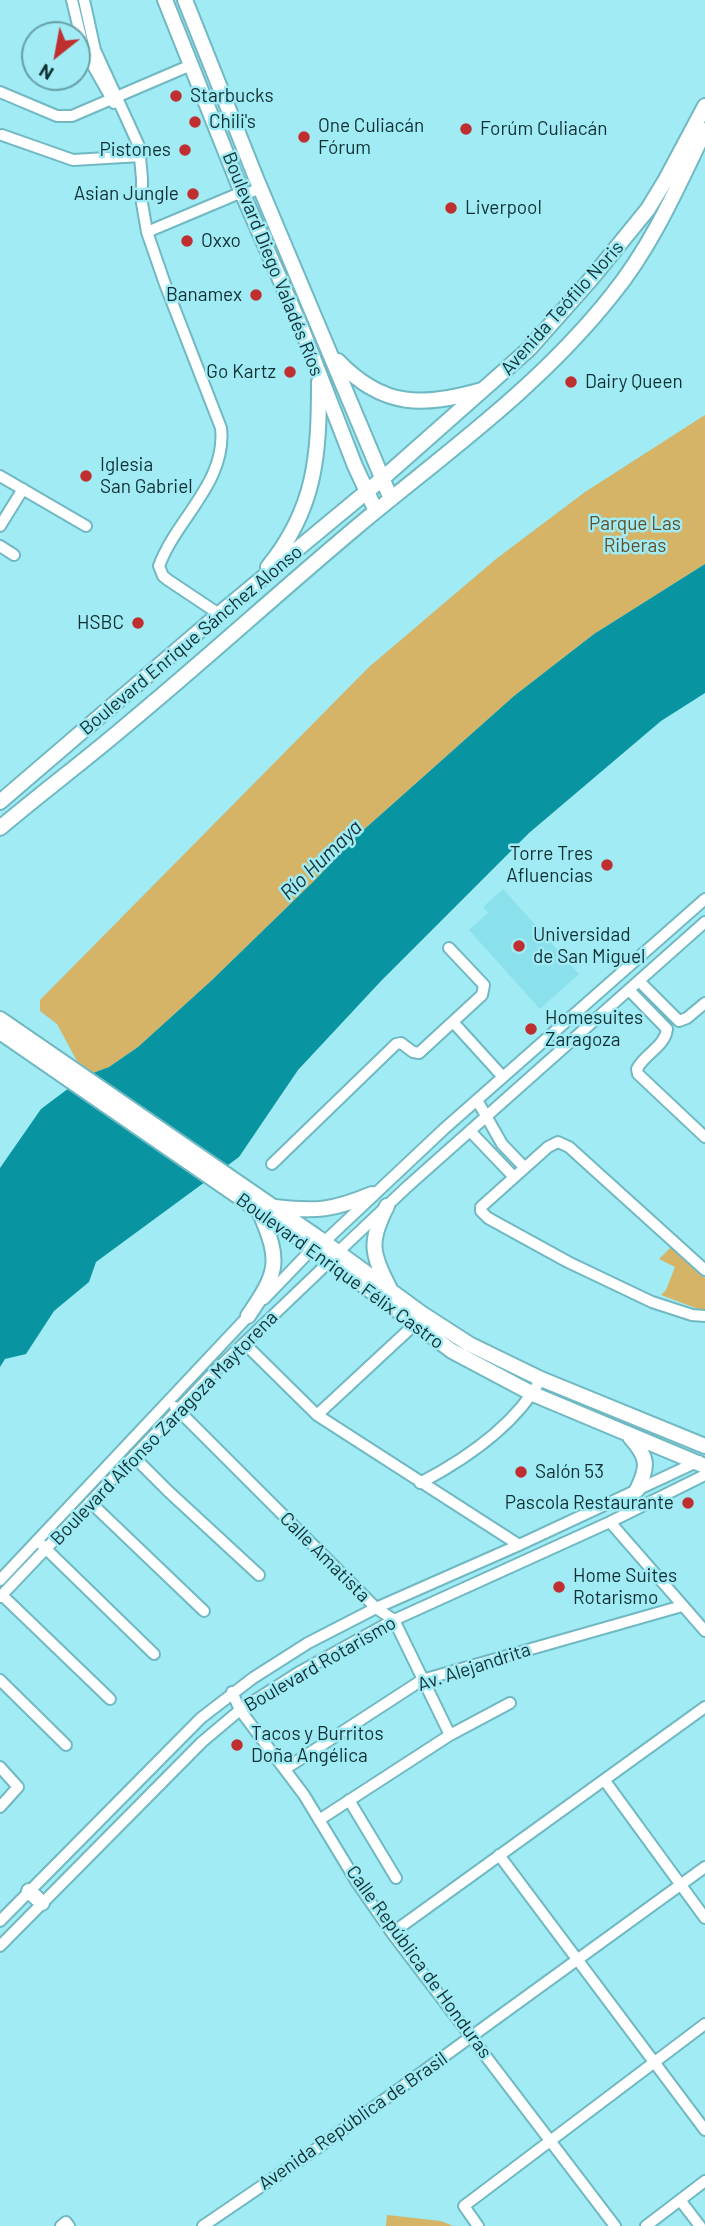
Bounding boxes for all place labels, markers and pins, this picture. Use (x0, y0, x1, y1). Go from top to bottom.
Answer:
place label: Starbucks (190, 85, 274, 107)
marker: Starbucks (168, 88, 184, 104)
place label: Chili's (209, 111, 256, 133)
marker: Chili's (187, 114, 203, 130)
place label: One Culiacán Fórum (318, 115, 424, 159)
place label: Forúm Culiacán (480, 118, 608, 140)
marker: Forúm Culiacán (458, 121, 474, 137)
marker: One Culiacán Fórum (296, 129, 312, 145)
place label: Pistones (100, 139, 171, 161)
marker: Pistones (177, 142, 193, 158)
place label: Asian Jungle (74, 183, 179, 205)
marker: Asian Jungle (185, 186, 201, 202)
place label: Liverpool (465, 197, 542, 219)
marker: Liverpool (443, 200, 459, 216)
place label: Oxxo (201, 230, 241, 252)
marker: Oxxo (179, 233, 195, 249)
place label: Banamex (166, 284, 242, 306)
marker: Banamex (248, 287, 264, 303)
place label: Go Kartz (206, 361, 276, 383)
marker: Go Kartz (282, 364, 298, 380)
place label: Dairy Queen (585, 371, 683, 393)
marker: Dairy Queen (563, 374, 579, 390)
place label: Iglesia San Gabriel (100, 454, 193, 498)
marker: Iglesia San Gabriel (78, 468, 94, 484)
place label: HSBC (77, 612, 124, 634)
marker: HSBC (130, 615, 146, 631)
place label: Torre Tres Afluencias (506, 843, 593, 887)
marker: Torre Tres Afluencias (599, 857, 615, 873)
place label: Universidad de San Miguel (533, 924, 645, 968)
marker: Universidad de San Miguel (511, 938, 527, 954)
place label: Homesuites Zaragoza (545, 1007, 643, 1051)
marker: Homesuites Zaragoza (523, 1021, 539, 1037)
place label: Salón 53 (535, 1461, 604, 1483)
marker: Salón 53 (513, 1464, 529, 1480)
place label: Pascola Restaurante (505, 1492, 674, 1514)
marker: Pascola Restaurante (680, 1495, 696, 1511)
place label: Home Suites Rotarismo (573, 1565, 677, 1609)
marker: Home Suites Rotarismo (551, 1579, 567, 1595)
place label: Tacos y Burritos Doña Angélica (251, 1723, 384, 1767)
marker: Tacos y Burritos Doña Angélica (229, 1737, 245, 1753)

